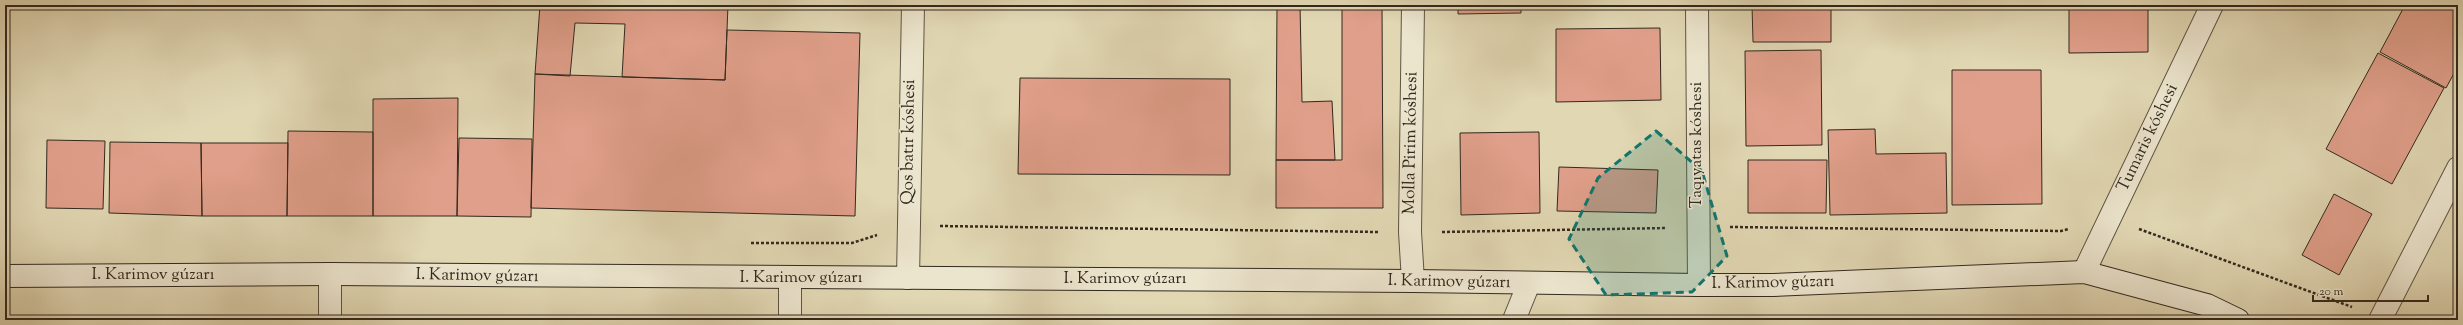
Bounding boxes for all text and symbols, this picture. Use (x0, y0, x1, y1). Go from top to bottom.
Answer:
street label: Molla Pirim kóshesi (1398, 71, 1424, 215)
street label: Qos batır kóshesi (896, 79, 922, 205)
street label: Tumaris kóshesi (2111, 80, 2185, 196)
street label: Taqıyatas kóshesi (1685, 82, 1709, 208)
street label: I. Karimov gúzarı (91, 263, 215, 287)
street label: I. Karimov gúzarı (415, 263, 539, 289)
street label: I. Karimov gúzarı (739, 266, 863, 290)
street label: I. Karimov gúzarı (1063, 267, 1187, 291)
street label: I. Karimov gúzarı (1387, 269, 1511, 295)
street label: I. Karimov gúzarı (1711, 270, 1835, 296)
scale bar (2313, 277, 2428, 303)
text: 20 m (2319, 283, 2344, 301)

